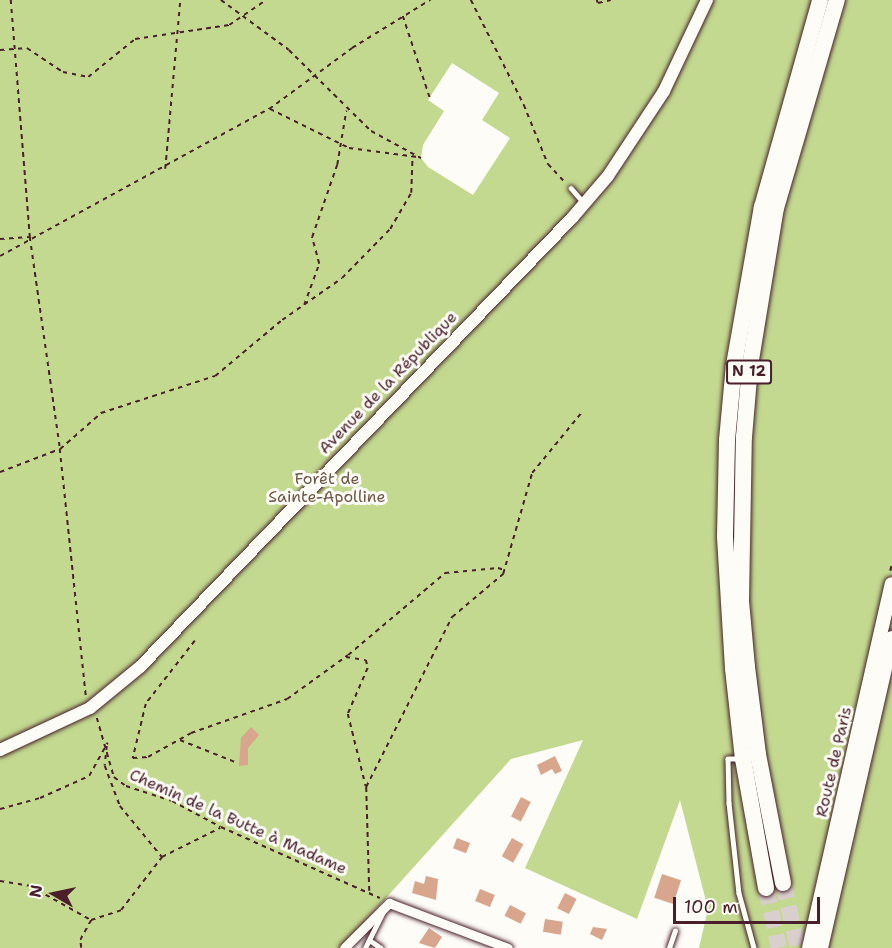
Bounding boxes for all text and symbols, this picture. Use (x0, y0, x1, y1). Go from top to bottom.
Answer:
street label: Avenue de la République (315, 308, 461, 458)
road number: N 12 (725, 360, 773, 384)
park label: Forêt de Sainte-Apolline (268, 469, 386, 507)
street label: Route de Paris (812, 705, 856, 819)
street label: Chemin de la Butte à Madame (126, 765, 350, 879)
north arrow (24, 864, 84, 924)
text: N (24, 883, 47, 899)
scale bar (676, 885, 823, 923)
text: 100 m (684, 895, 738, 919)

